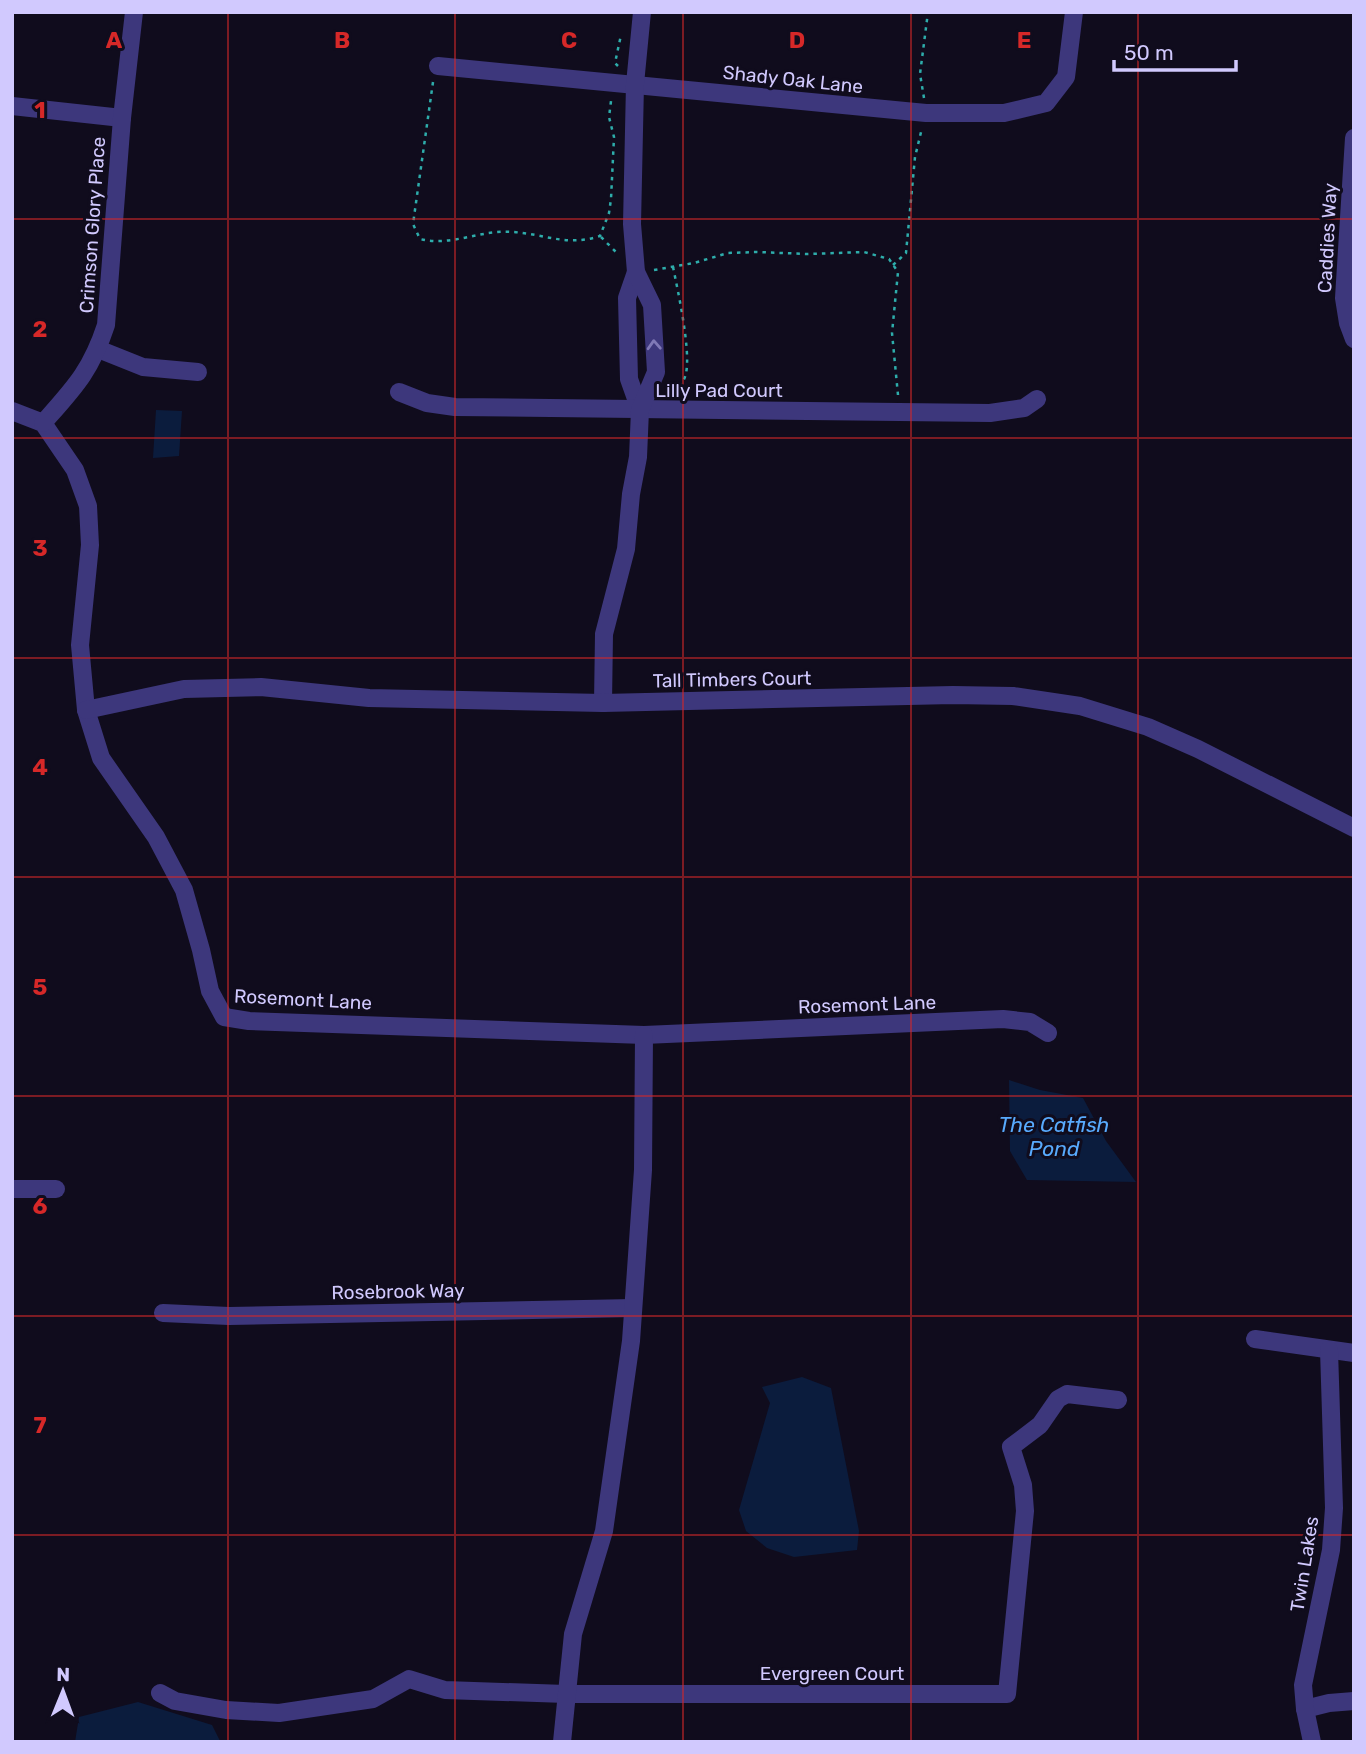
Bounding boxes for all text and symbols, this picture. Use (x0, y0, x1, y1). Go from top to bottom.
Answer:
text: A (106, 26, 123, 54)
text: B (334, 26, 350, 54)
text: C (561, 26, 577, 54)
text: D (789, 26, 805, 54)
text: E (1017, 26, 1031, 54)
scale bar (1114, 28, 1236, 72)
text: 50 m (1124, 40, 1174, 65)
street label: Shady Oak Lane (722, 61, 864, 98)
text: 1 (34, 96, 46, 124)
street label: Crimson Glory Place (75, 136, 110, 314)
street label: Caddies Way (1313, 182, 1342, 294)
text: 2 (33, 315, 47, 343)
one-way arrow (647, 339, 662, 350)
street label: Lilly Pad Court (655, 379, 783, 402)
text: 3 (32, 534, 48, 562)
street label: Tall Timbers Court (652, 667, 812, 692)
text: 4 (32, 753, 48, 781)
text: 5 (33, 973, 48, 1001)
street label: Rosemont Lane (233, 984, 373, 1015)
street label: Rosemont Lane (798, 991, 936, 1018)
water label: The Catfish Pond (999, 1112, 1109, 1161)
text: 6 (33, 1192, 48, 1220)
street label: Rosebrook Way (331, 1279, 465, 1304)
text: 7 (33, 1411, 47, 1439)
street label: Twin Lakes (1286, 1515, 1323, 1614)
north arrow (28, 1656, 98, 1726)
street label: Evergreen Court (760, 1662, 905, 1685)
text: N (56, 1663, 70, 1686)

